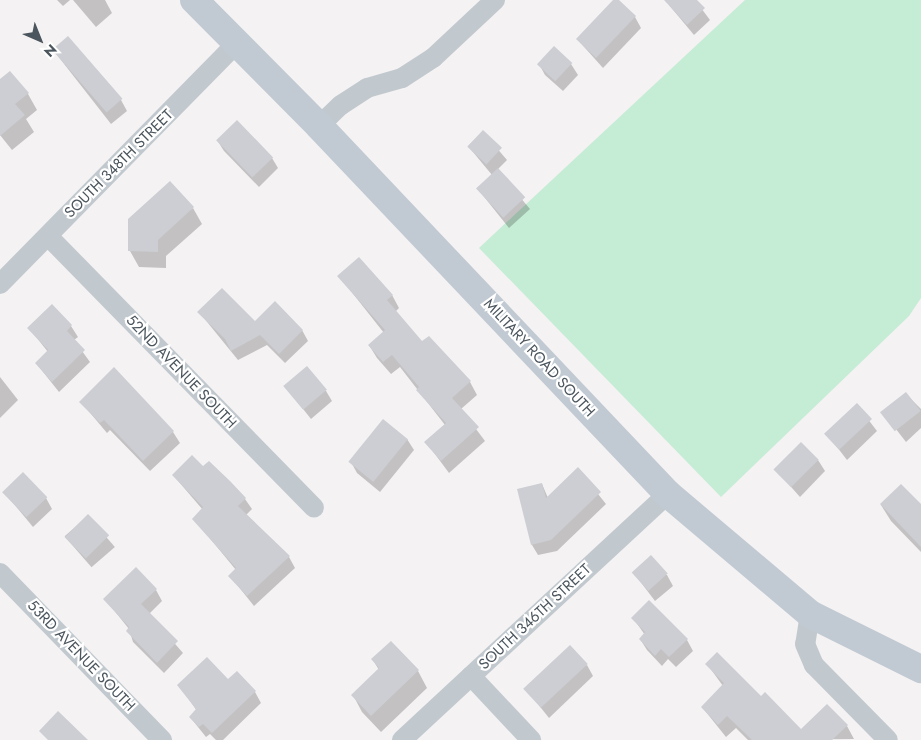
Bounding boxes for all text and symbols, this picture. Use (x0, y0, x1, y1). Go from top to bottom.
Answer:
north arrow (15, 15, 65, 65)
text: N (39, 40, 61, 62)
street label: SOUTH 348TH STREET (61, 106, 177, 222)
street label: MILITARY ROAD SOUTH (480, 295, 598, 421)
street label: 52ND AVENUE SOUTH (122, 312, 240, 432)
street label: SOUTH 346TH STREET (475, 560, 595, 674)
street label: 53RD AVENUE SOUTH (23, 597, 139, 715)

